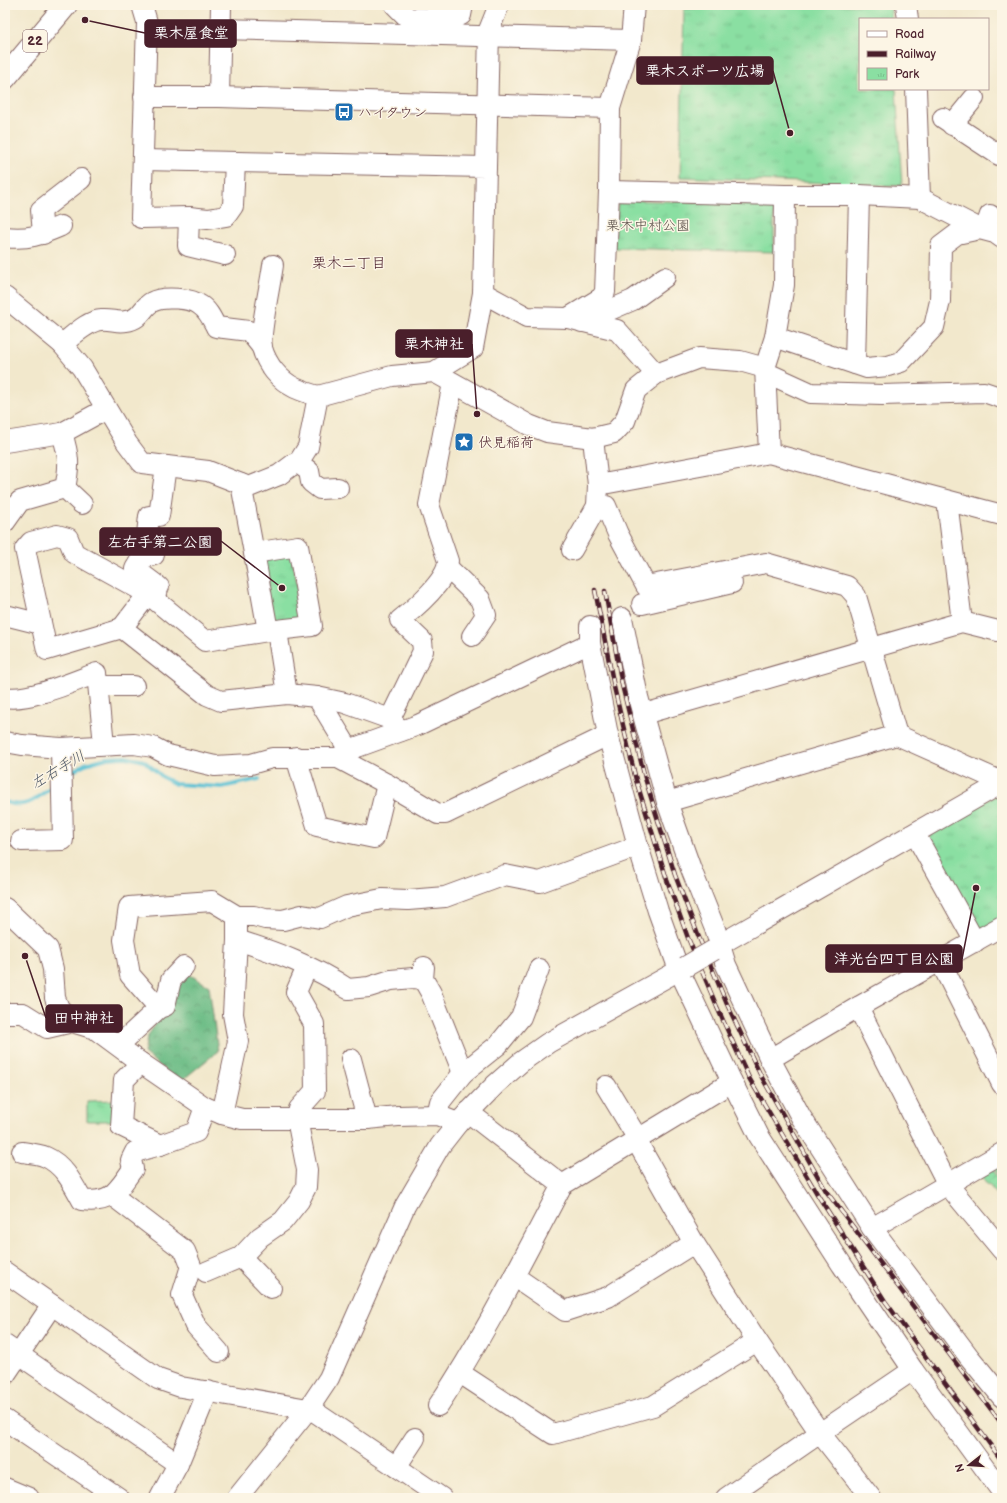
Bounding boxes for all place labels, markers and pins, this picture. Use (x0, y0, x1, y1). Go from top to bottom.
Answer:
callout: 栗木屋食堂 (145, 20, 236, 47)
callout: 栗木スポーツ広場 (637, 57, 773, 84)
bus stop icon: ハイタウン (333, 101, 355, 123)
place label: ハイタウン (358, 104, 427, 121)
callout: 栗木神社 (396, 330, 472, 357)
place icon: 伏見稲荷 (453, 431, 475, 453)
place label: 伏見稲荷 (478, 434, 534, 451)
callout: 左右手第二公園 (100, 528, 221, 555)
callout: 洋光台四丁目公園 (826, 945, 962, 972)
callout: 田中神社 (46, 1005, 122, 1032)

